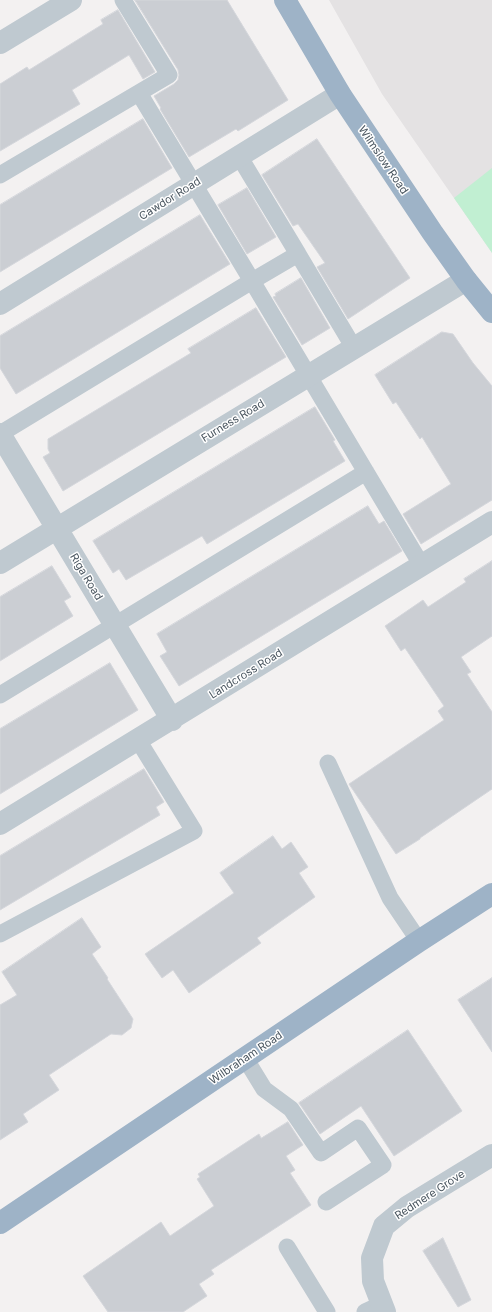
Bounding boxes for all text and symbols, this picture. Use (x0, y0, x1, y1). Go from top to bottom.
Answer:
street label: Wilmslow Road (355, 123, 411, 197)
street label: Cawdor Road (137, 175, 203, 223)
street label: Furness Road (199, 397, 267, 445)
street label: Riga Road (67, 551, 105, 603)
street label: Landcross Road (207, 646, 285, 702)
street label: Wilbraham Road (207, 1029, 285, 1087)
street label: Redmere Grove (393, 1168, 467, 1222)

